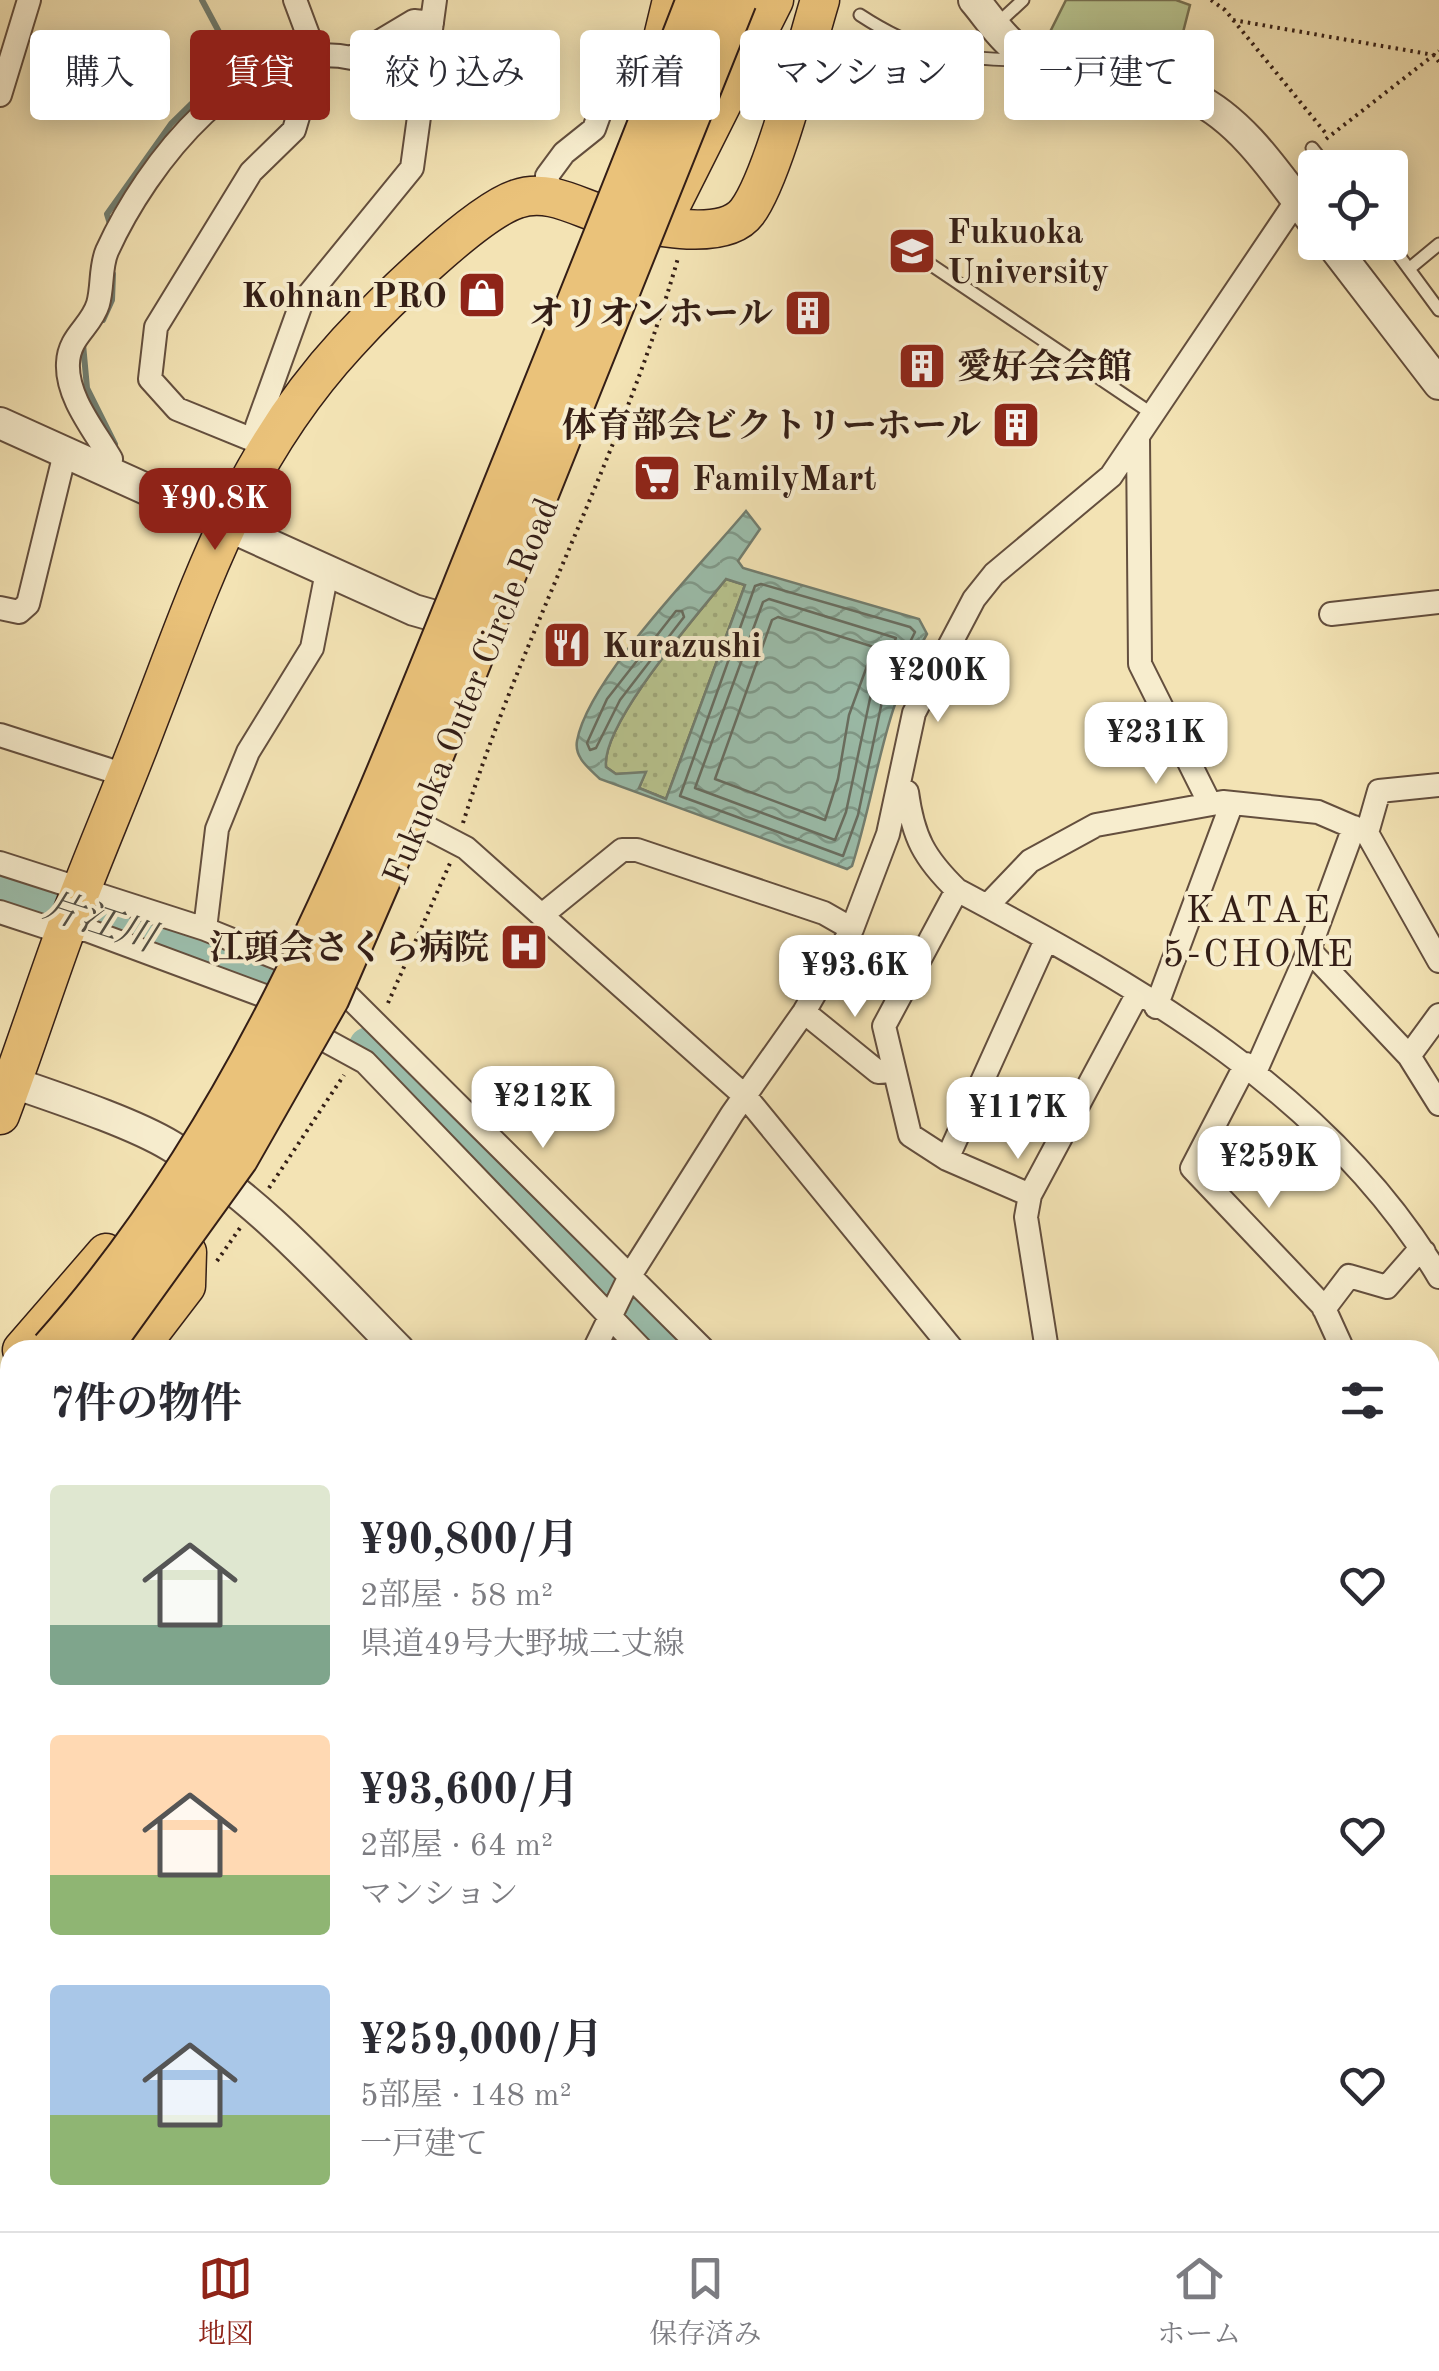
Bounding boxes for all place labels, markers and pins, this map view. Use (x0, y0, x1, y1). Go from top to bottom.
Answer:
place label: Fukuoka University (947, 216, 1109, 291)
school or university icon: Fukuoka University (886, 225, 938, 277)
shop icon: Kohnan PRO (456, 269, 508, 321)
place label: Kohnan PRO (241, 280, 447, 315)
building icon: オリオンホール (782, 287, 834, 339)
place label: オリオンホール (529, 296, 773, 333)
building icon: 愛好会会館 (896, 340, 948, 392)
place label: 愛好会会館 (957, 348, 1132, 386)
building icon: 体育部会ビクトリーホール (990, 399, 1042, 451)
place label: 体育部会ビクトリーホール (562, 407, 981, 445)
supermarket icon: FamilyMart (631, 452, 683, 504)
place label: FamilyMart (692, 463, 876, 498)
pin: ¥90.8K (134, 468, 296, 553)
restaurant icon: Kurazushi (541, 619, 593, 671)
place label: Kurazushi (602, 630, 762, 665)
pin: ¥200K (868, 640, 1008, 725)
pin: ¥231K (1086, 702, 1226, 787)
hospital icon: 江頭会さくら病院 (498, 921, 550, 973)
place label: 江頭会さくら病院 (209, 929, 489, 967)
pin: ¥93.6K (774, 935, 936, 1020)
pin: ¥212K (473, 1066, 613, 1151)
pin: ¥117K (948, 1077, 1088, 1162)
pin: ¥259K (1199, 1126, 1339, 1211)

